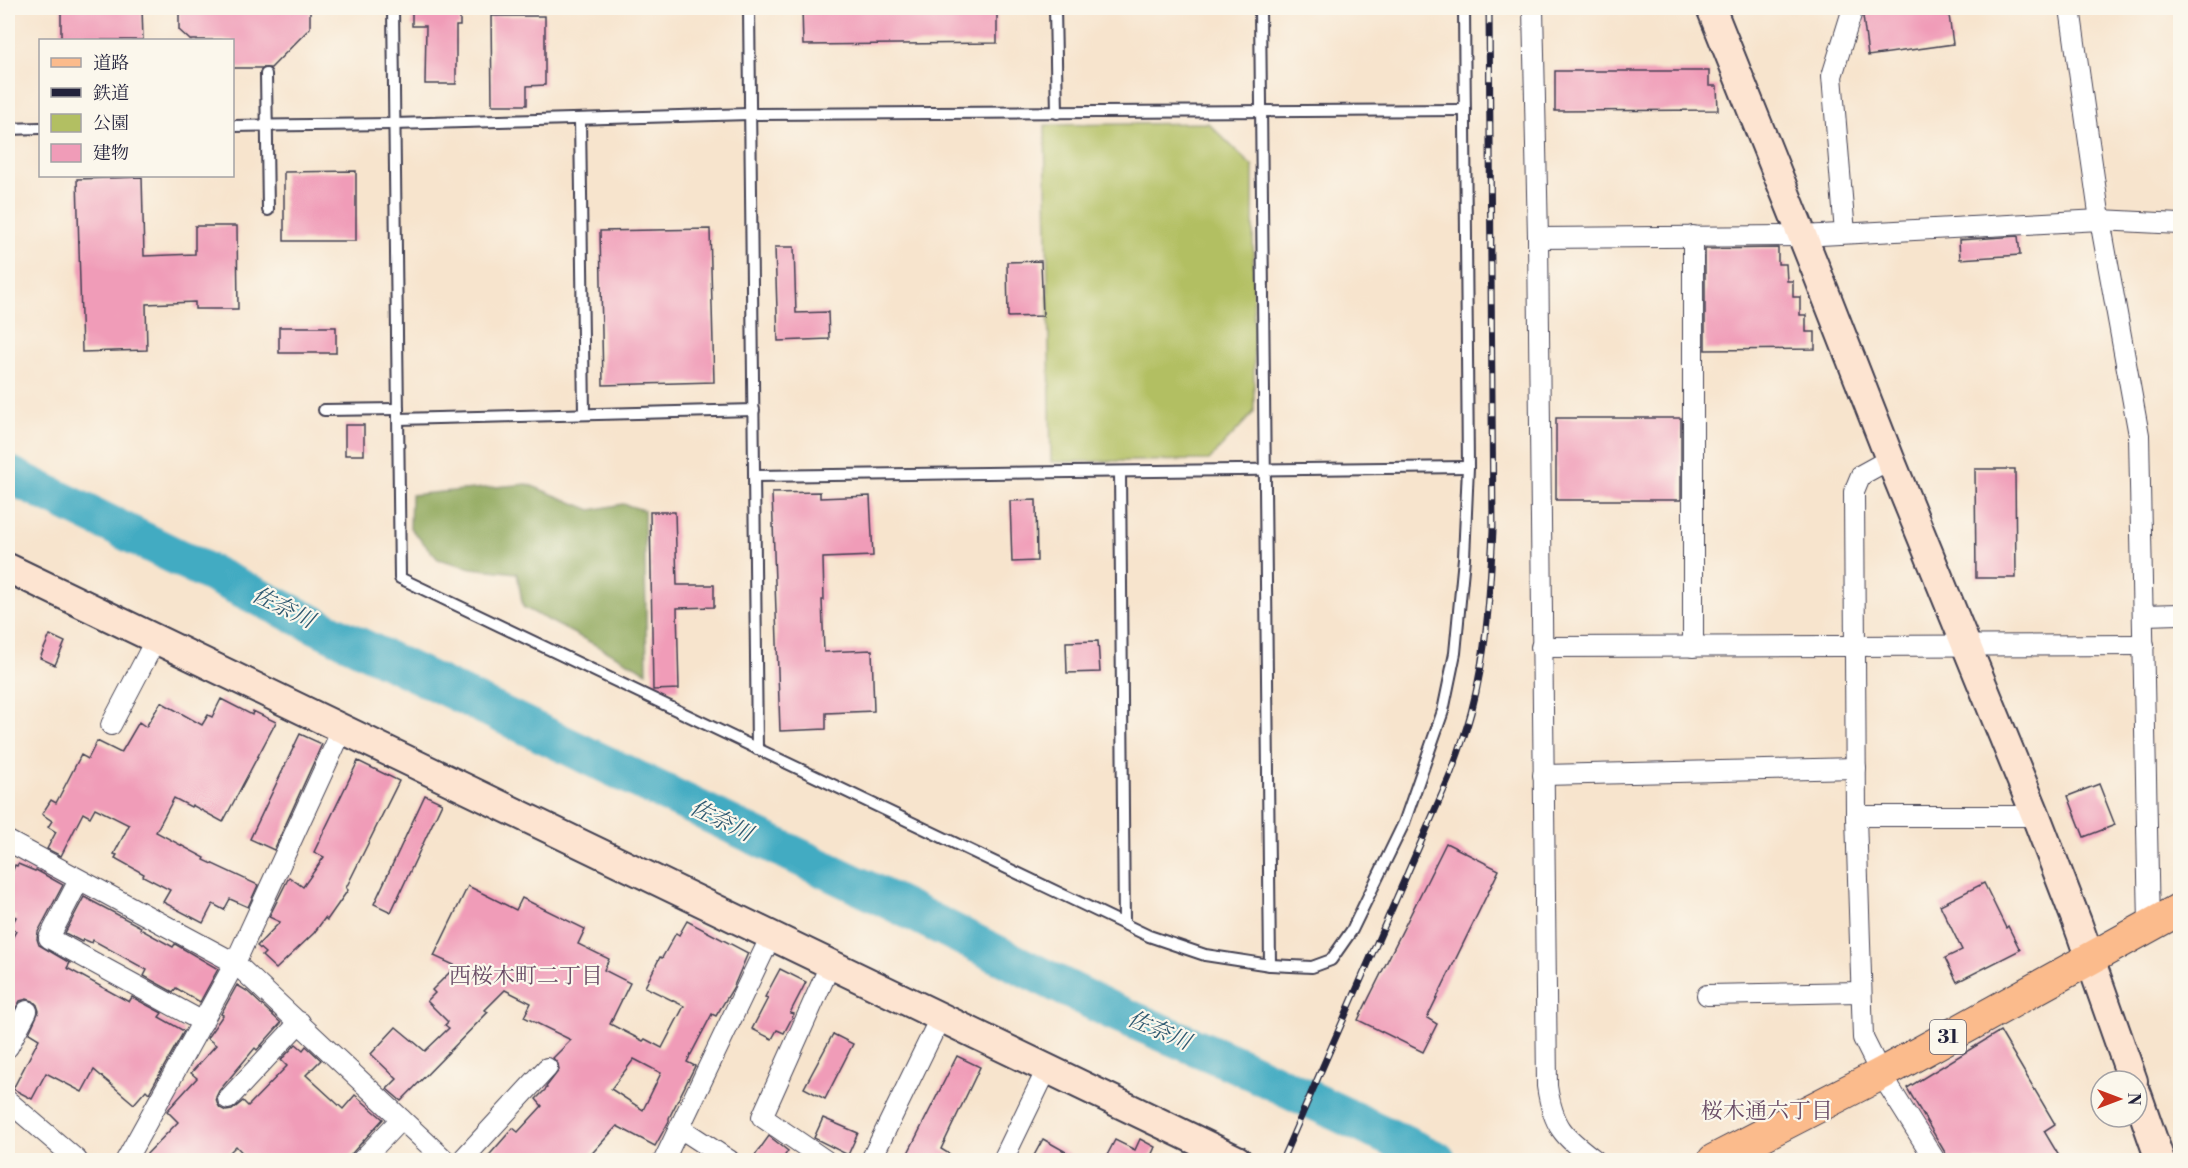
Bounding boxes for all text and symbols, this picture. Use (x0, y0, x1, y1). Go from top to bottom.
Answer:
legend (39, 39, 234, 177)
text: 道路 (93, 52, 129, 75)
text: 鉄道 (93, 82, 129, 105)
text: 公園 (93, 112, 129, 135)
text: 建物 (93, 142, 129, 165)
water label: 佐奈川 (247, 581, 320, 635)
water label: 佐奈川 (685, 794, 758, 848)
district label: 西桜木町二丁目 (449, 963, 603, 990)
water label: 佐奈川 (1123, 1006, 1196, 1057)
road number: 31 (1930, 1020, 1966, 1054)
north arrow (2089, 1069, 2149, 1129)
text: N (2123, 1093, 2143, 1106)
district label: 桜木通六丁目 (1701, 1098, 1833, 1125)

